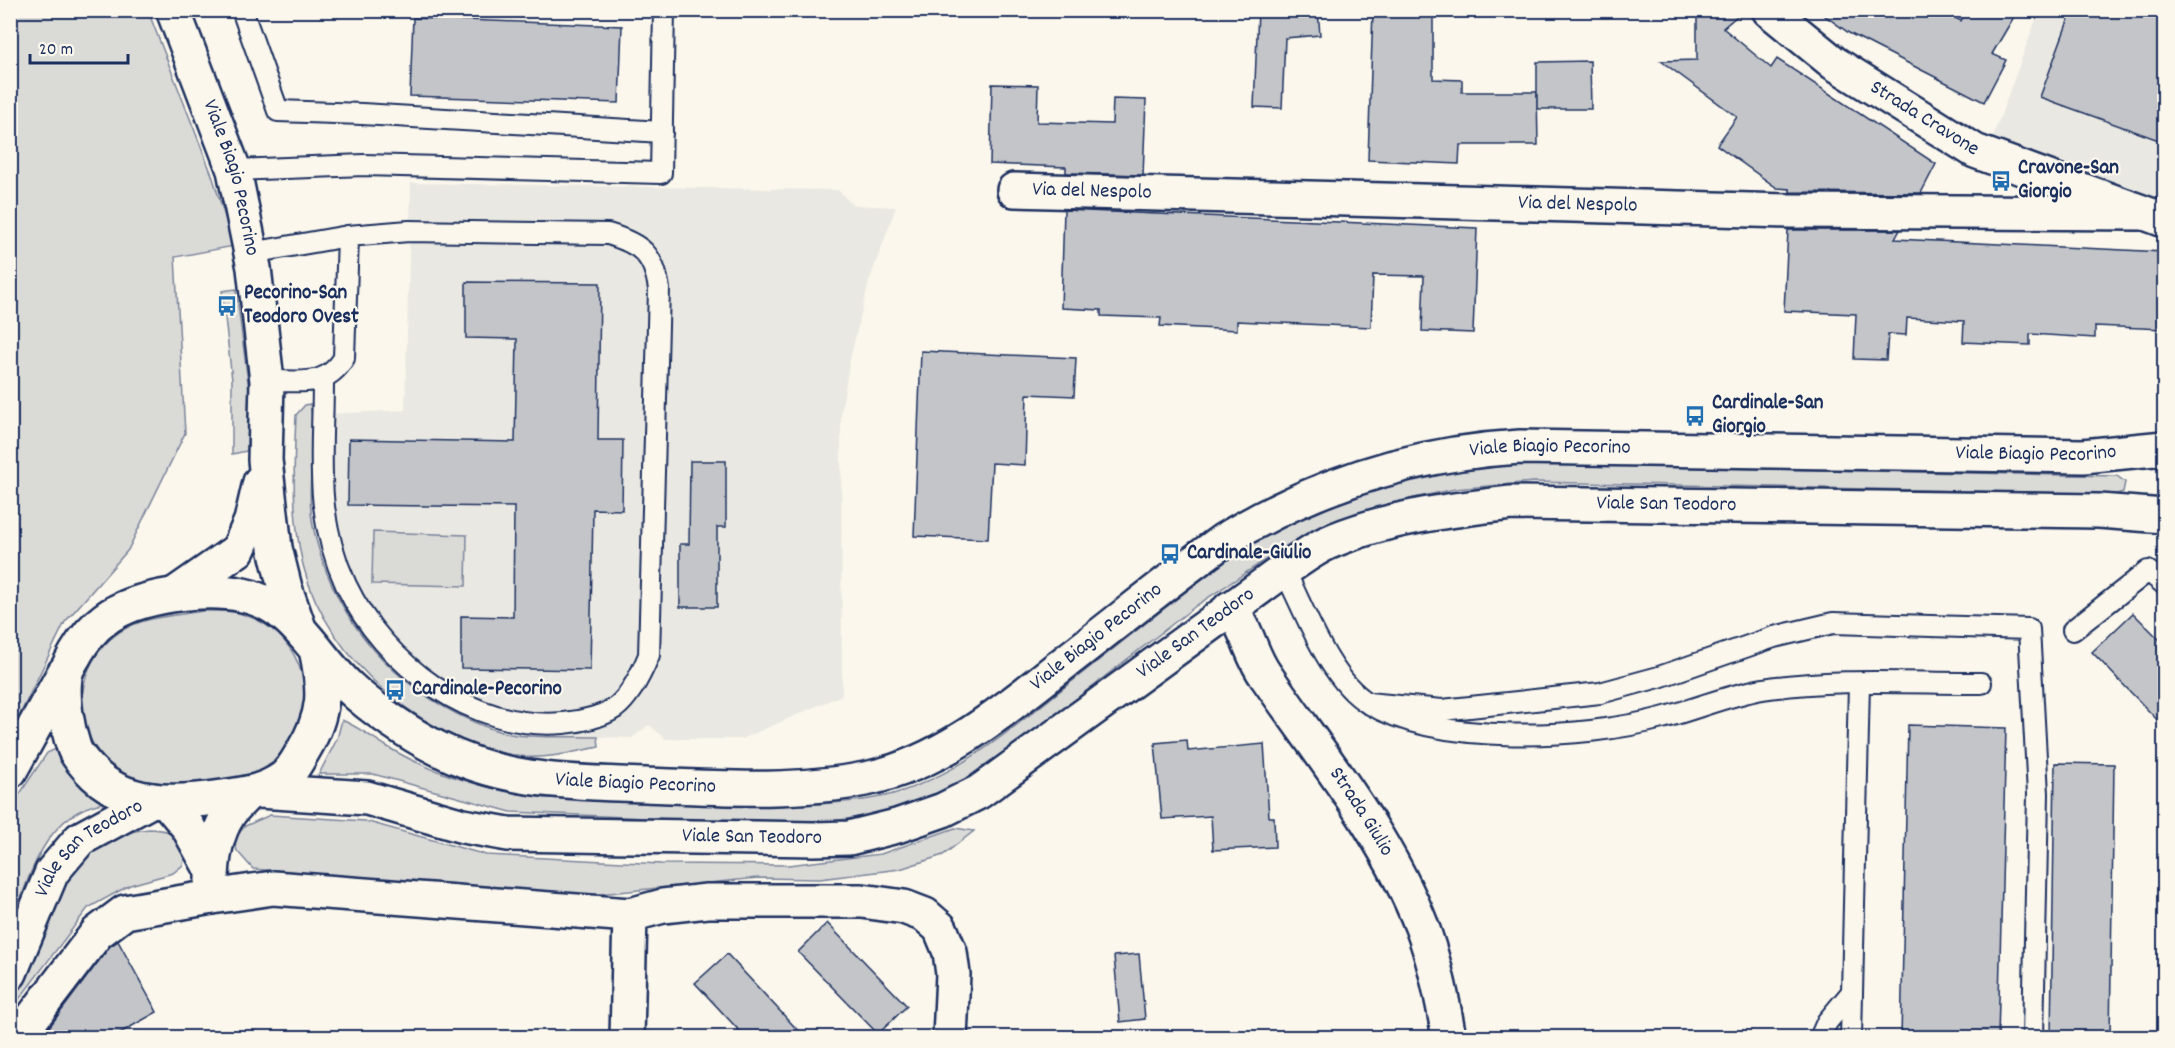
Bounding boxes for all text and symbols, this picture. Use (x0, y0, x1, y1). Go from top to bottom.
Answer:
scale bar (30, 27, 128, 65)
text: 20 m (39, 38, 73, 63)
street label: Strada Cravone (1863, 74, 1985, 165)
street label: Viale Biagio Pecorino (194, 96, 266, 259)
place label: Cravone-San Giorgio (2018, 154, 2119, 208)
bus stop icon: Cravone-San Giorgio (1989, 169, 2013, 193)
street label: Via del Nespolo (1032, 176, 1152, 209)
street label: Via del Nespolo (1518, 189, 1638, 222)
place label: Pecorino-San Teodoro Ovest (244, 279, 359, 333)
bus stop icon: Pecorino-San Teodoro Ovest (215, 294, 239, 318)
place label: Cardinale-San Giorgio (1712, 389, 1824, 443)
bus stop icon: Cardinale-San Giorgio (1683, 404, 1707, 428)
street label: Viale Biagio Pecorino (1468, 432, 1631, 467)
street label: Viale Biagio Pecorino (1955, 438, 2118, 471)
street label: Viale San Teodoro (1596, 489, 1737, 521)
place label: Cardinale-Giulio (1187, 539, 1311, 569)
bus stop icon: Cardinale-Giulio (1158, 542, 1182, 566)
street label: Viale Biagio Pecorino (1024, 576, 1169, 699)
street label: Viale San Teodoro (1131, 581, 1262, 687)
place label: Cardinale-Pecorino (412, 675, 562, 705)
bus stop icon: Cardinale-Pecorino (383, 678, 407, 702)
street label: Strada Giulio (1321, 761, 1400, 862)
street label: Viale Biagio Pecorino (554, 765, 717, 803)
street label: Viale San Teodoro (28, 792, 149, 902)
street label: Viale San Teodoro (682, 822, 822, 854)

